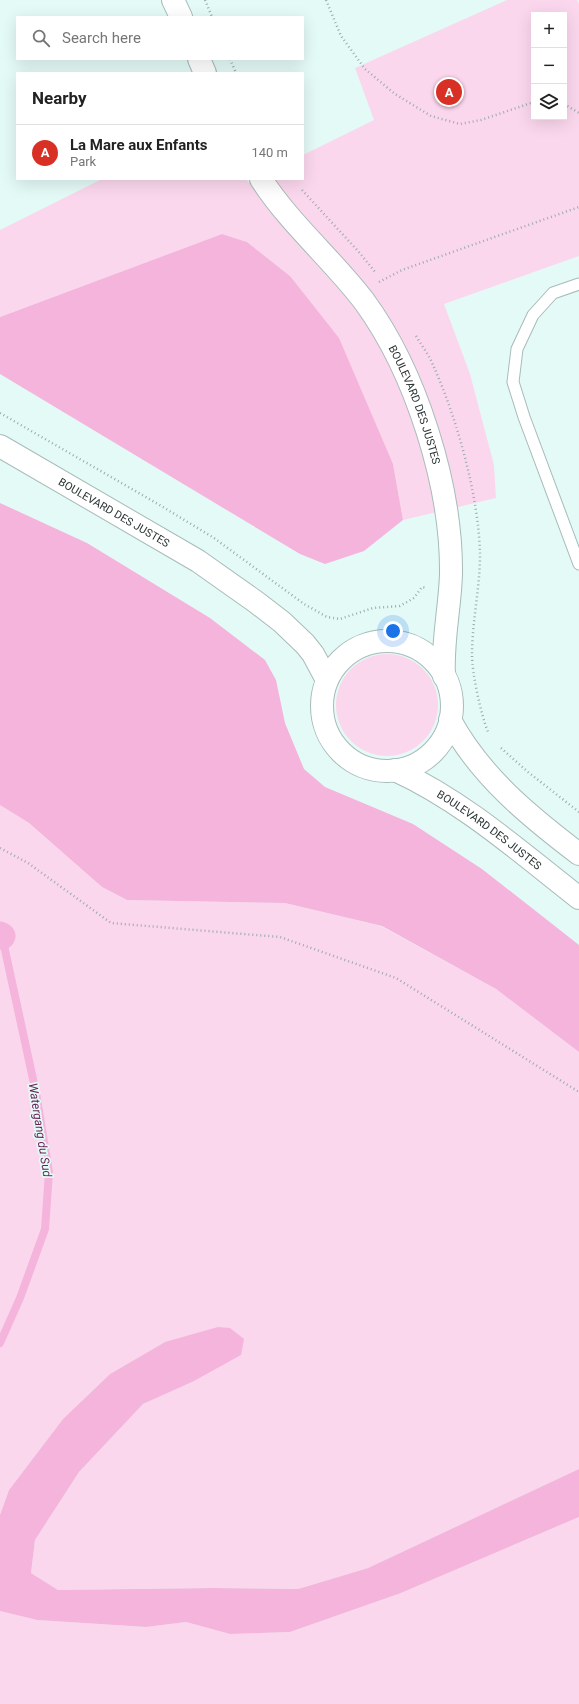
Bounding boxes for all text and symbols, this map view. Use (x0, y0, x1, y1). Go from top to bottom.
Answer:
map controls (531, 12, 567, 120)
button: + (531, 12, 567, 48)
search box (16, 16, 304, 60)
icon: search (30, 27, 52, 49)
text: Search here (62, 29, 141, 47)
button: − (531, 48, 567, 84)
pin: A (436, 77, 462, 107)
button: layers (531, 84, 567, 120)
text: Nearby (32, 88, 87, 108)
text: La Mare aux Enfants (70, 136, 207, 154)
text: A (41, 145, 49, 160)
text: 140 m (251, 145, 288, 160)
text: Park (70, 154, 96, 169)
street label: BOULEVARD DES JUSTES (386, 343, 443, 466)
street label: BOULEVARD DES JUSTES (56, 475, 172, 550)
your location (383, 621, 403, 641)
street label: BOULEVARD DES JUSTES (435, 787, 545, 872)
water label: Watergang du Sud (26, 1082, 54, 1178)

